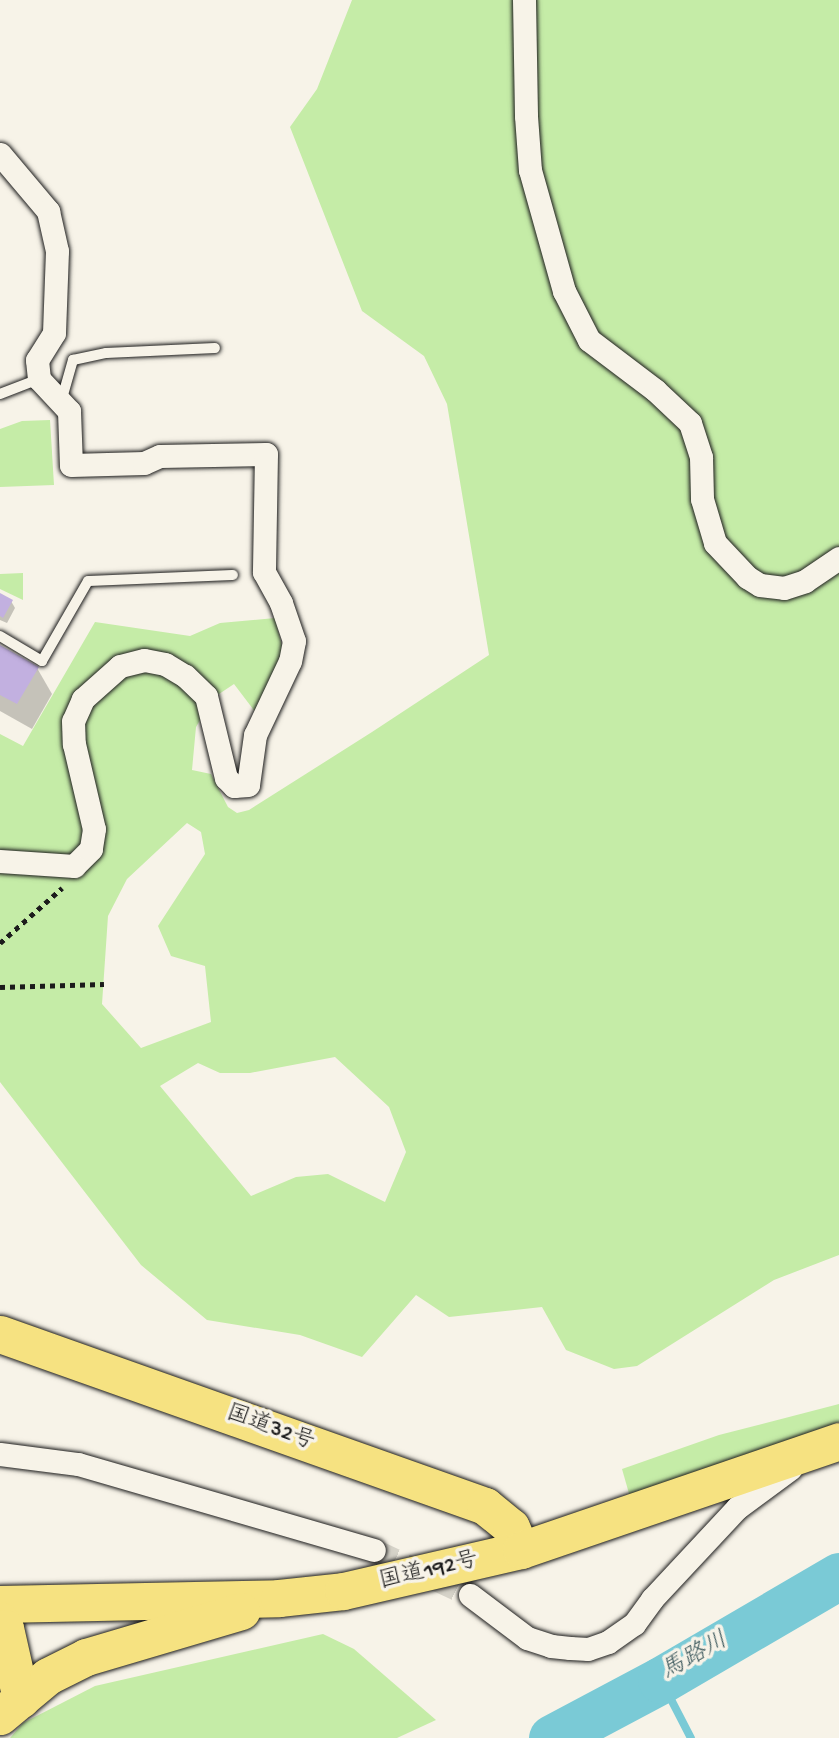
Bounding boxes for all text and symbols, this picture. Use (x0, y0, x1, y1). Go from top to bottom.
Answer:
street label: 国道32号 (222, 1400, 318, 1458)
street label: 国道192号 (377, 1547, 481, 1597)
water label: 馬路川 (657, 1627, 733, 1687)

